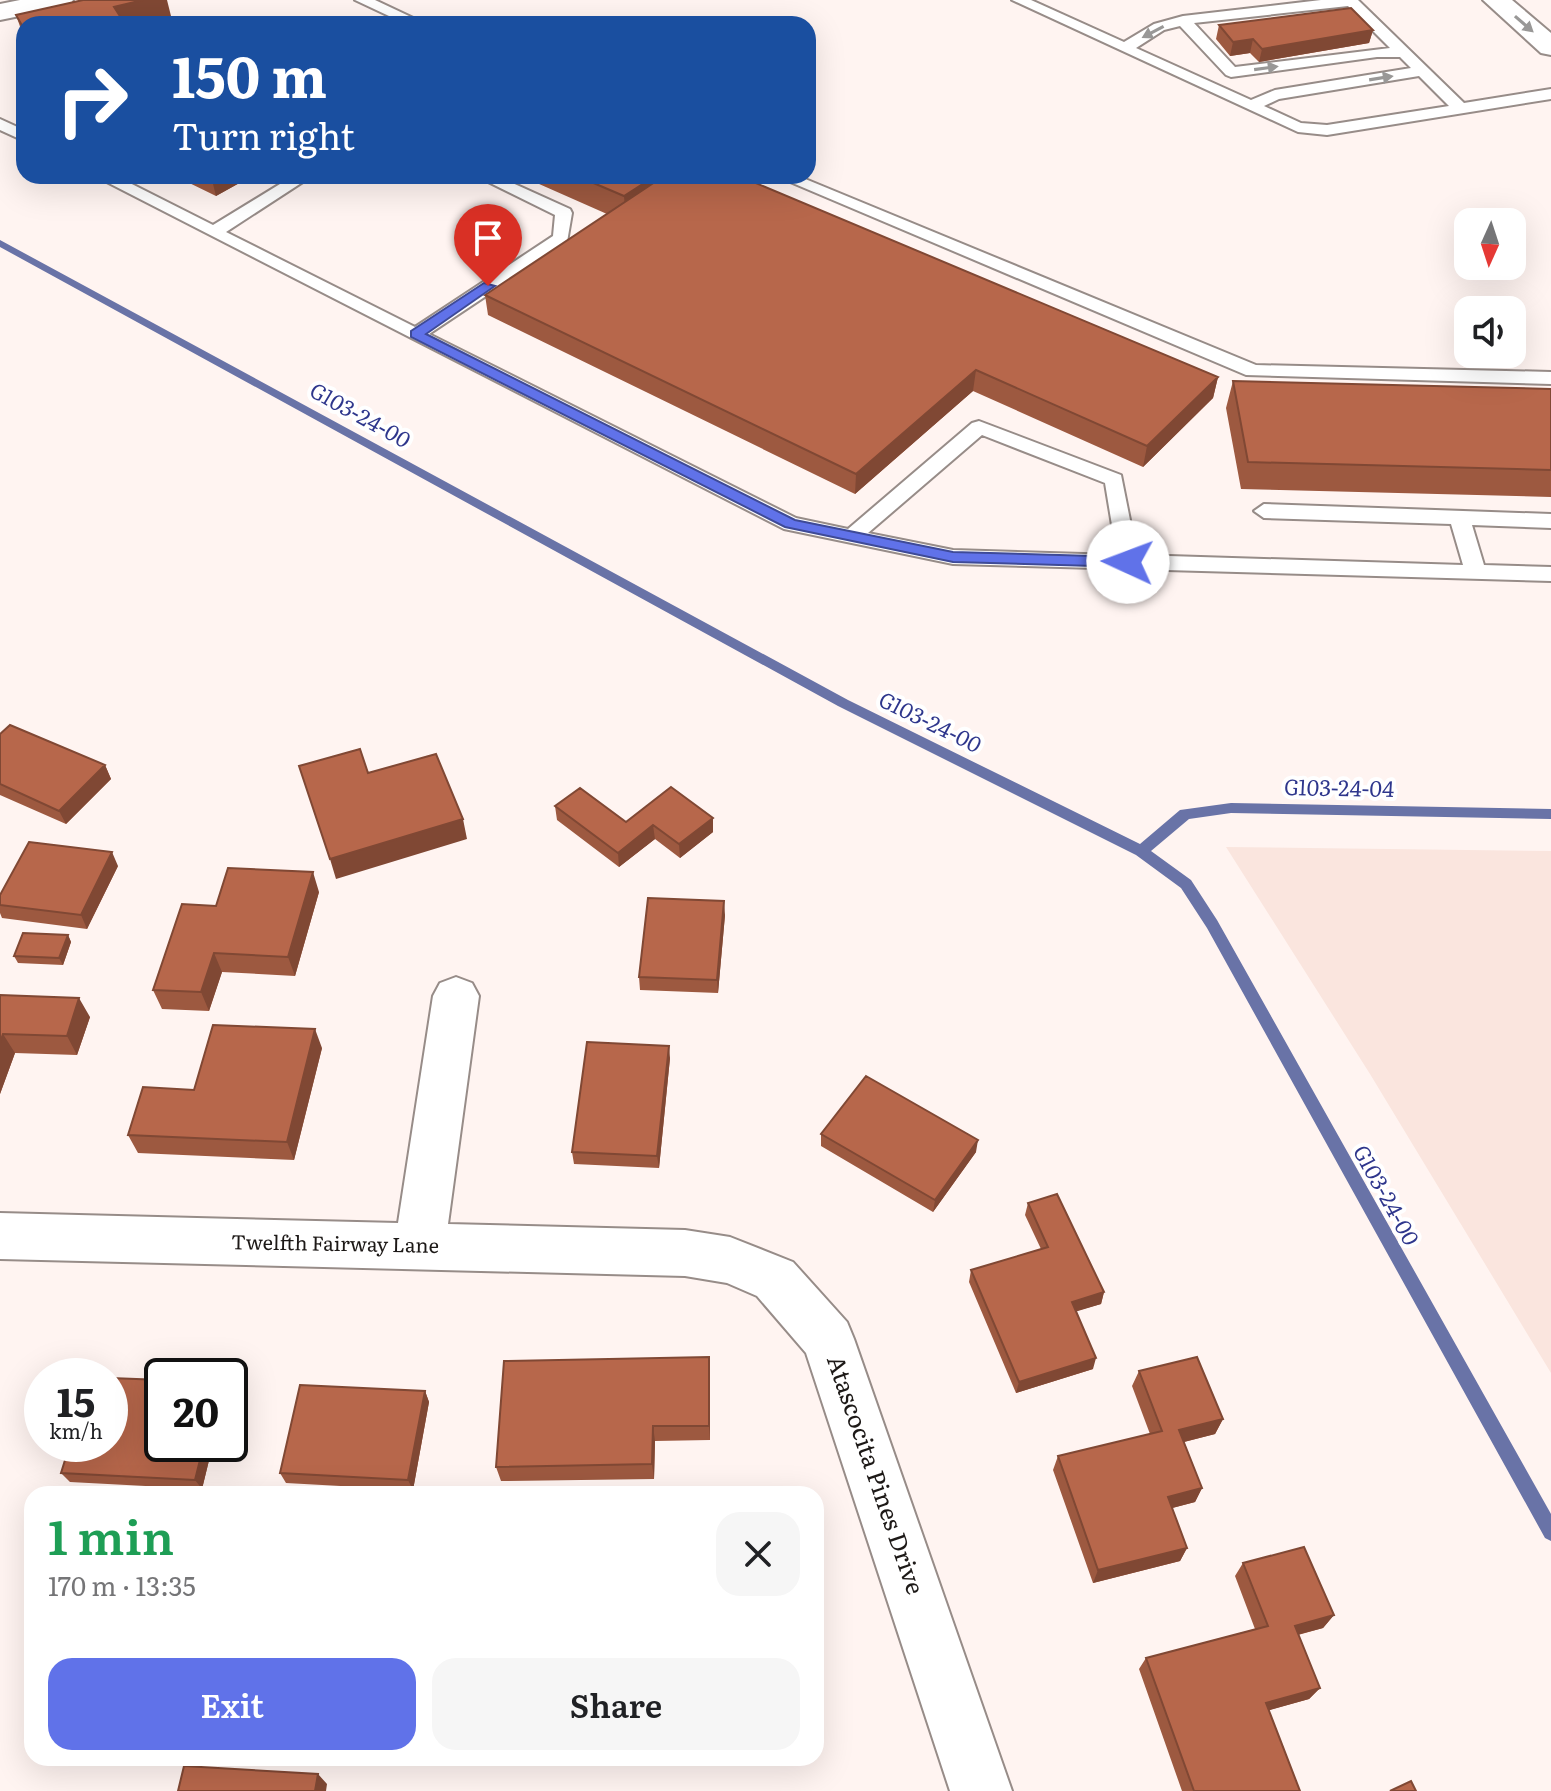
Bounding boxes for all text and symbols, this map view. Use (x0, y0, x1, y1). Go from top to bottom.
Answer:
one-way arrow (1514, 14, 1533, 32)
one-way arrow (1142, 24, 1164, 38)
text: 150 m (172, 32, 327, 115)
icon: right (40, 48, 144, 152)
one-way arrow (1254, 61, 1279, 74)
one-way arrow (1369, 71, 1394, 84)
text: Turn right (172, 108, 355, 161)
pin (454, 204, 522, 286)
north arrow (1454, 208, 1526, 280)
map controls (1454, 208, 1526, 368)
icon: arrive (466, 216, 510, 260)
button: sound (1454, 296, 1526, 368)
water label: G103-24-00 (304, 372, 417, 455)
position arrow (1086, 520, 1170, 604)
water label: G103-24-00 (874, 682, 988, 760)
water label: G103-24-04 (1284, 769, 1394, 804)
water label: G103-24-00 (1346, 1138, 1429, 1251)
street label: Twelfth Fairway Lane (231, 1225, 439, 1259)
street label: Atascocita Pines Drive (820, 1350, 935, 1599)
speed limit sign: 20 (144, 1358, 248, 1462)
text: 15 (57, 1370, 95, 1429)
text: km/h (49, 1415, 103, 1445)
text: 1 min (48, 1499, 174, 1570)
button: close (716, 1512, 800, 1596)
text: 170 m · 13:35 (48, 1565, 196, 1604)
button: Exit (48, 1658, 416, 1750)
button: Share (432, 1658, 800, 1750)

